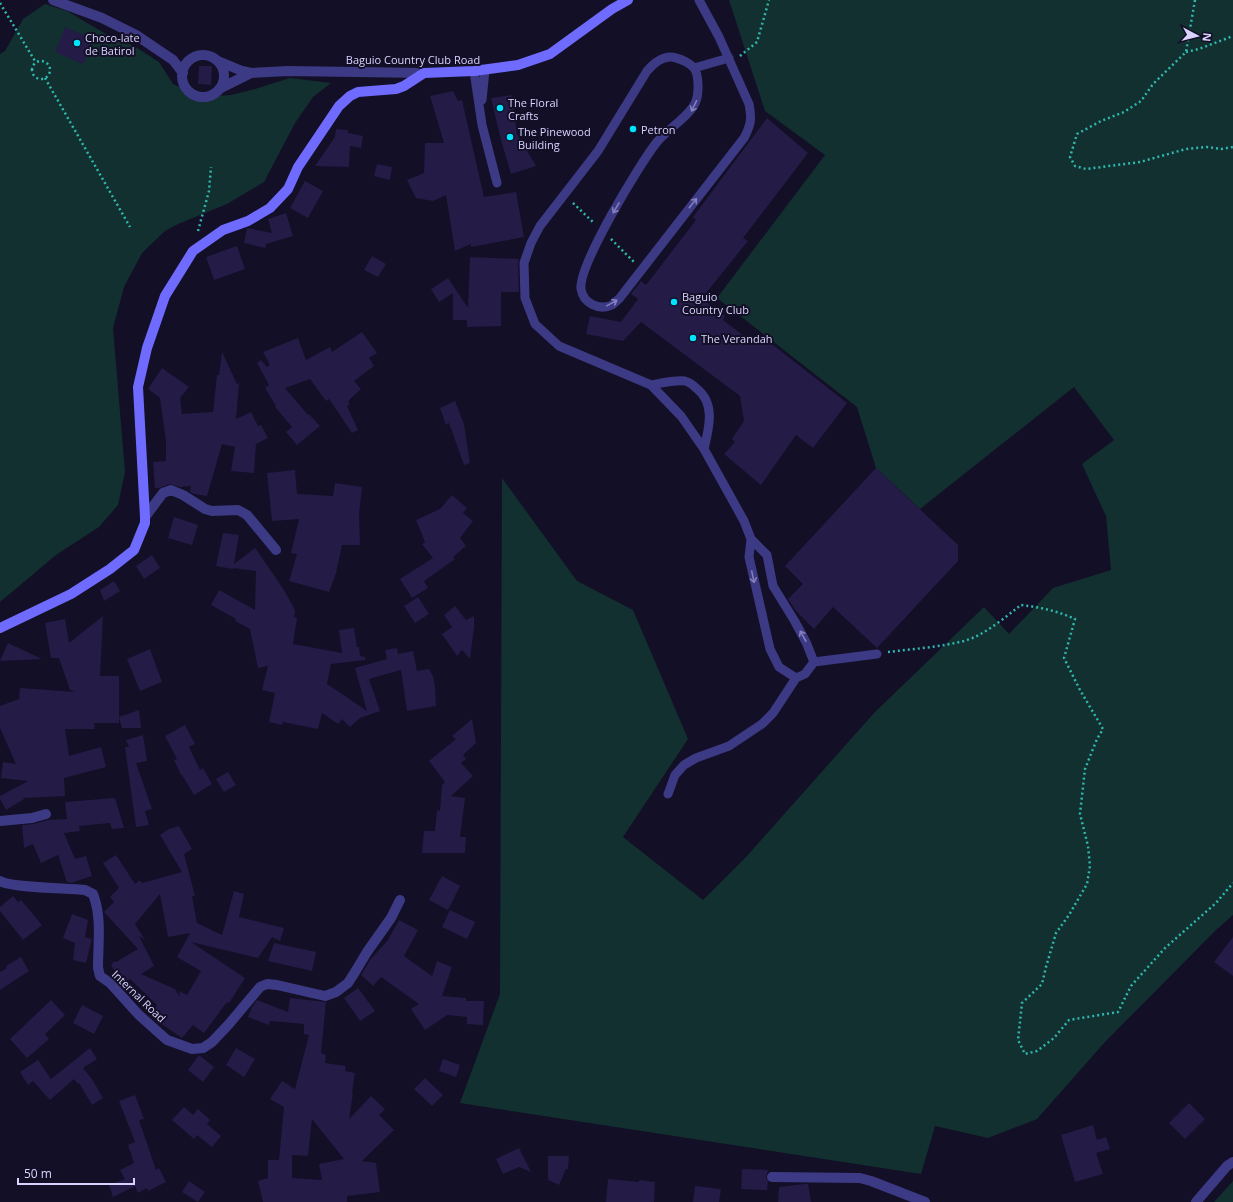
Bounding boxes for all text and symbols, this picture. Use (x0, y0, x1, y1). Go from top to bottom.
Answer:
north arrow (1177, 16, 1217, 56)
place label: Choco-late de Batirol (85, 30, 140, 58)
text: N (1199, 32, 1215, 43)
marker: Choco-late de Batirol (72, 38, 82, 48)
street label: Baguio Country Club Road (346, 52, 480, 67)
place label: The Floral Crafts (508, 95, 558, 123)
one-way arrow (689, 99, 697, 111)
marker: The Floral Crafts (495, 103, 505, 113)
place label: Petron (641, 122, 676, 137)
place label: The Pinewood Building (518, 124, 591, 152)
marker: Petron (628, 124, 638, 134)
marker: The Pinewood Building (505, 132, 515, 142)
one-way arrow (689, 197, 698, 208)
one-way arrow (612, 202, 620, 214)
place label: Baguio Country Club (682, 289, 749, 317)
marker: Baguio Country Club (669, 297, 679, 307)
one-way arrow (606, 299, 618, 306)
place label: The Verandah (701, 331, 773, 346)
marker: The Verandah (688, 333, 698, 343)
one-way arrow (750, 570, 758, 583)
one-way arrow (799, 630, 806, 642)
street label: Internal Road (109, 967, 169, 1025)
scale bar (18, 1160, 134, 1186)
text: 50 m (24, 1165, 52, 1182)

